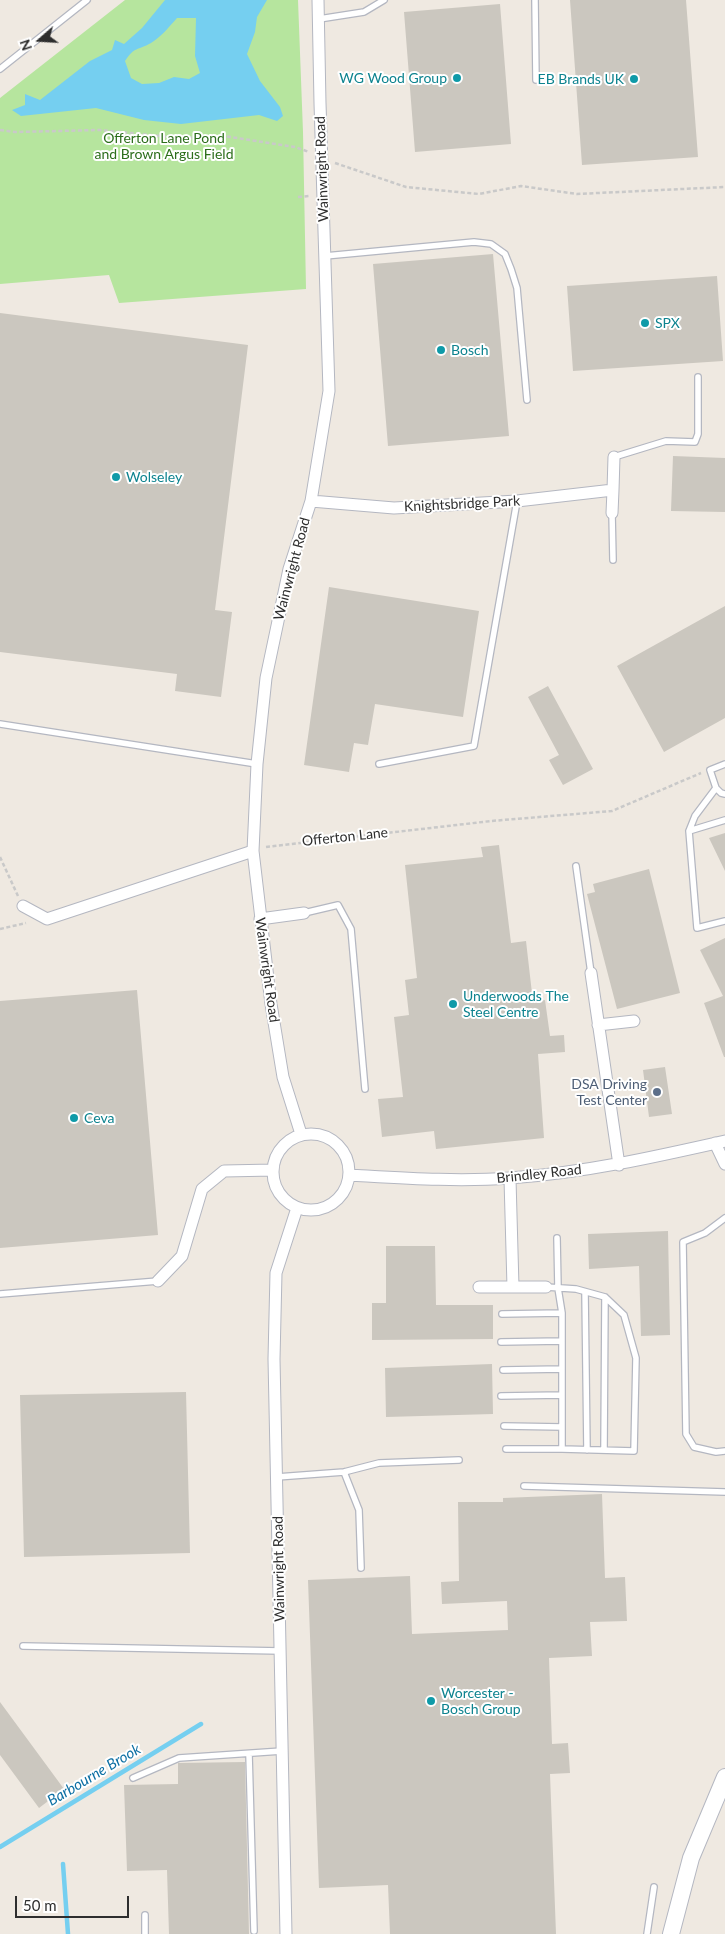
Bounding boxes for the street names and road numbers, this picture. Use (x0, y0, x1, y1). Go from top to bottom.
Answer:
street label: Wainwright Road (312, 116, 332, 222)
street label: Knightsbridge Park (404, 493, 520, 515)
street label: Wainwright Road (270, 516, 314, 622)
street label: Offerton Lane (301, 824, 389, 850)
street label: Wainwright Road (251, 916, 283, 1024)
street label: Brindley Road (496, 1161, 582, 1187)
street label: Wainwright Road (270, 1516, 288, 1622)

